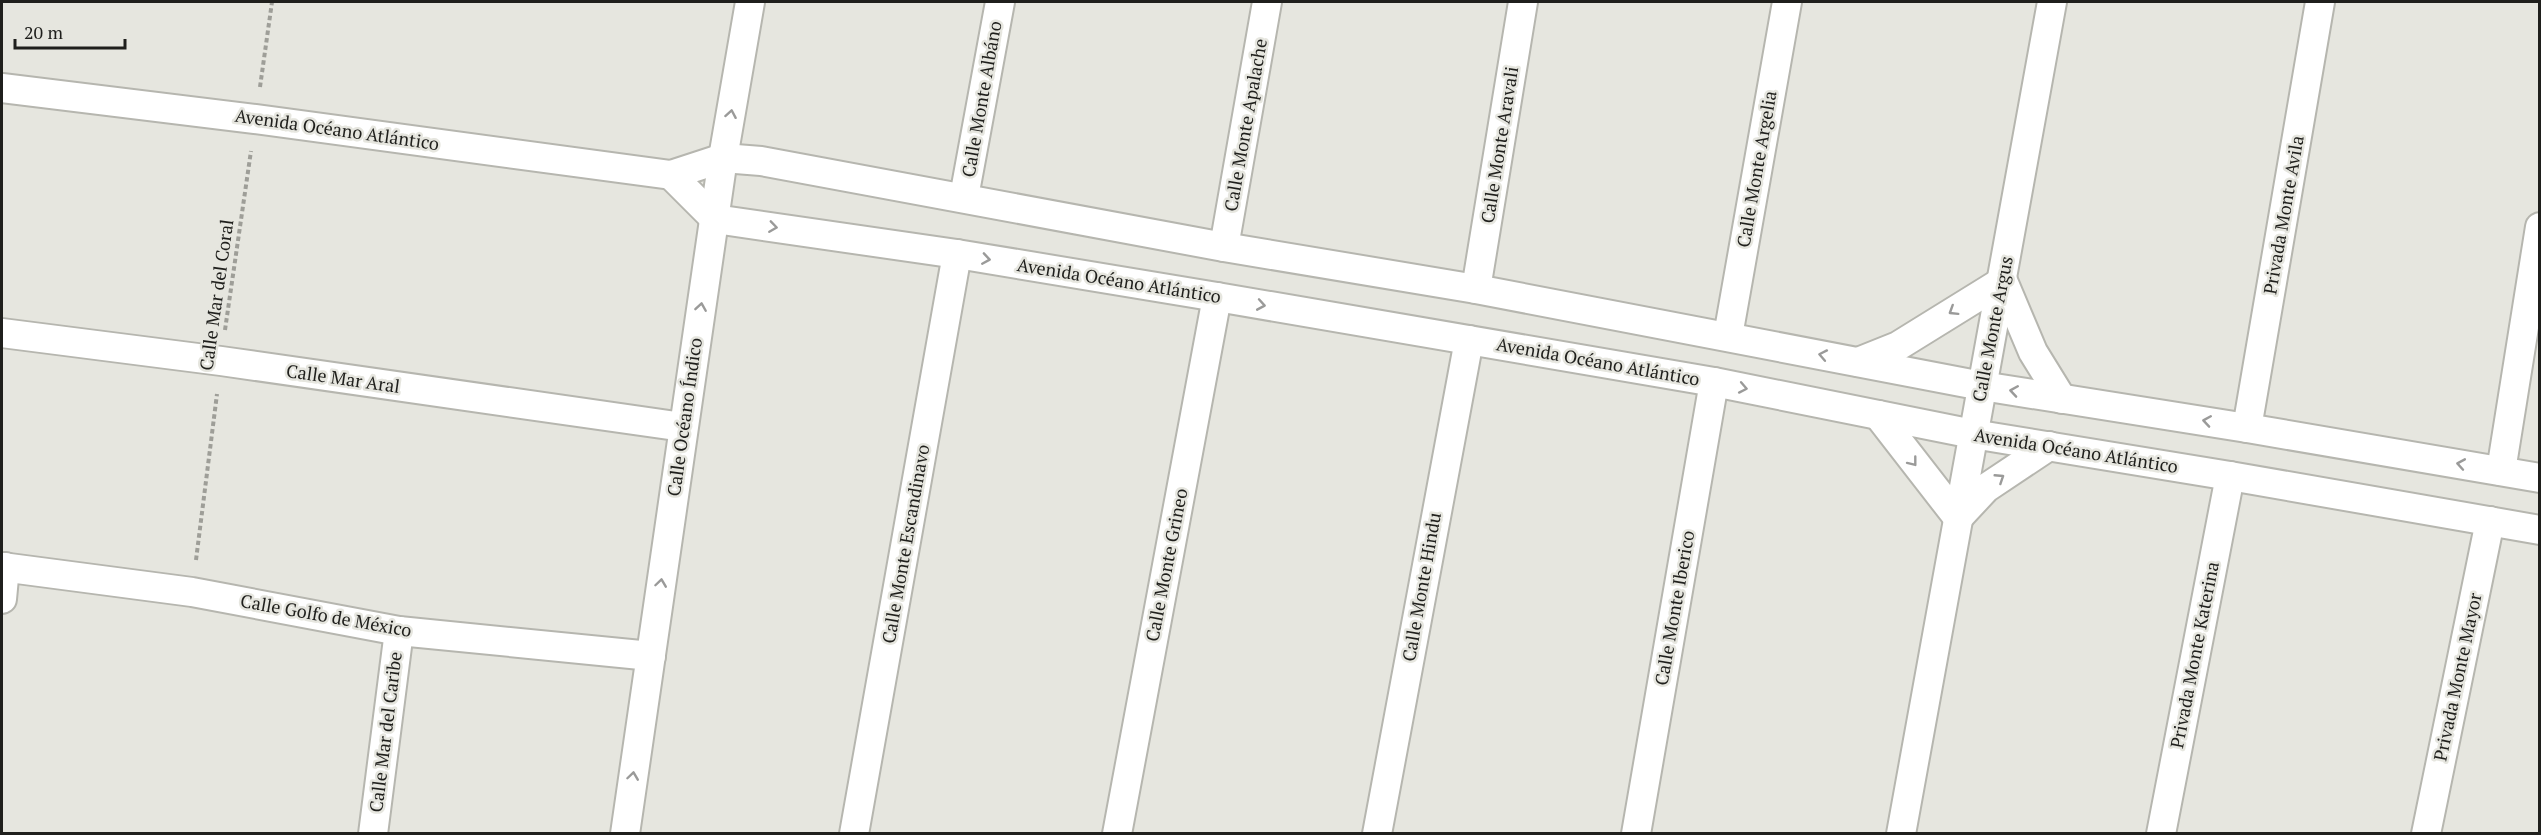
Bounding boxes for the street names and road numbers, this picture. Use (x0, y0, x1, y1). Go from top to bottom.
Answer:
street label: Calle Monte Albáno (955, 19, 1007, 179)
street label: Calle Monte Apalache (1218, 37, 1272, 213)
street label: Calle Monte Aravali (1475, 65, 1523, 225)
street label: Calle Monte Argelia (1730, 89, 1782, 249)
street label: Avenida Océano Atlántico (233, 103, 441, 155)
street label: Privada Monte Avila (2257, 134, 2309, 296)
street label: Calle Mar del Coral (194, 218, 238, 372)
street label: Avenida Océano Atlántico (1016, 252, 1223, 308)
street label: Calle Monte Argus (1966, 254, 2018, 404)
street label: Avenida Océano Atlántico (1495, 331, 1702, 391)
street label: Calle Océano Índico (661, 336, 707, 498)
street label: Calle Mar Aral (285, 358, 401, 398)
street label: Avenida Océano Atlántico (1973, 422, 2180, 478)
street label: Calle Monte Escandinavo (876, 442, 934, 645)
street label: Calle Monte Grineo (1139, 486, 1193, 644)
street label: Calle Monte Hindu (1396, 510, 1446, 663)
street label: Calle Monte Iberico (1649, 528, 1699, 687)
street label: Privada Monte Katerina (2164, 559, 2224, 750)
street label: Calle Golfo de México (239, 588, 414, 642)
street label: Privada Monte Mayor (2427, 590, 2487, 763)
street label: Calle Mar del Caribe (363, 650, 407, 814)

